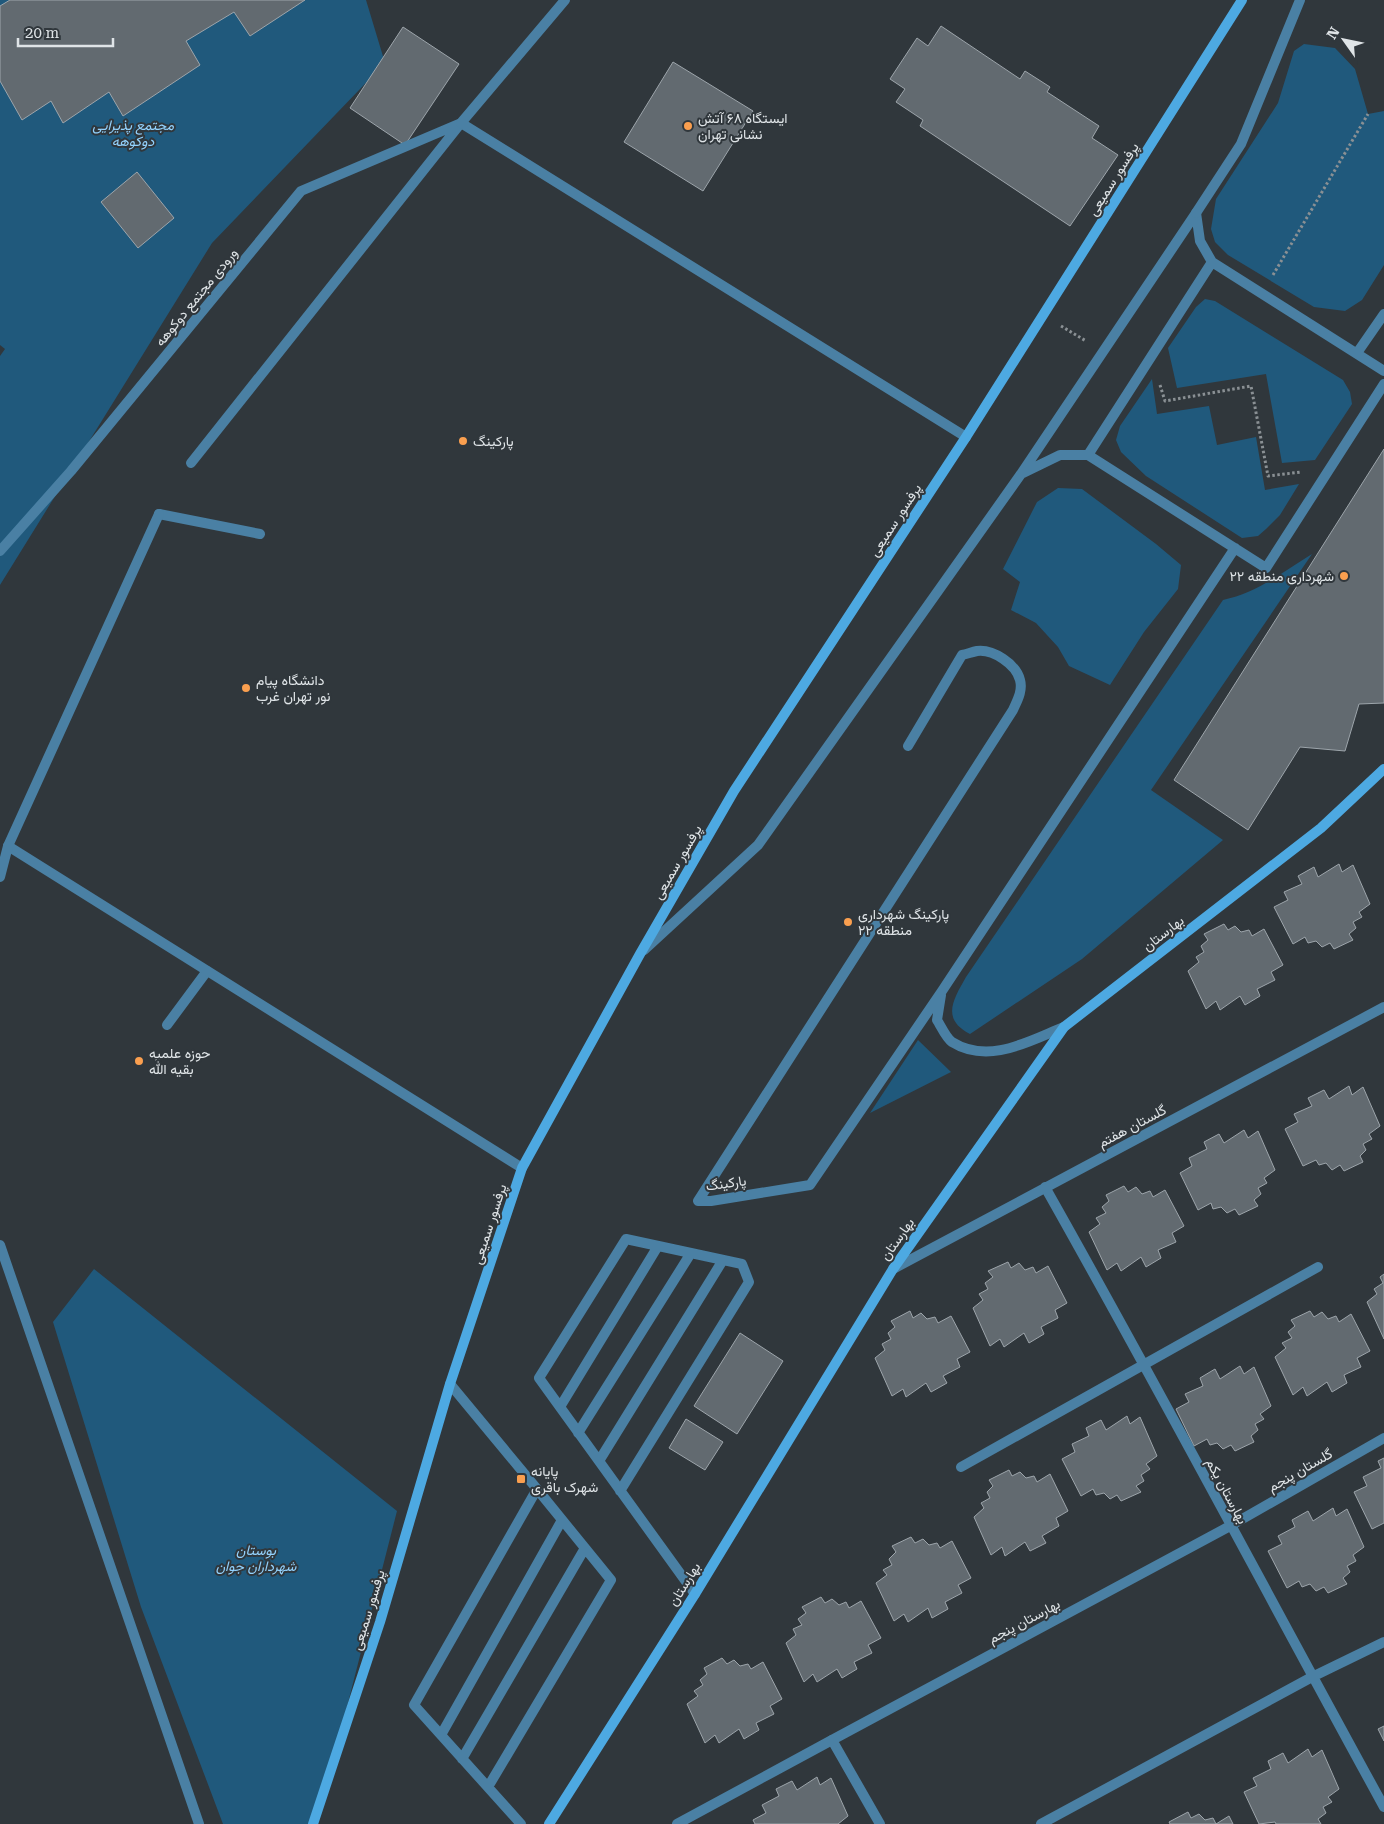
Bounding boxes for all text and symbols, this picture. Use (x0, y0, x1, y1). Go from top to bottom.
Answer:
scale bar (18, 15, 112, 47)
north arrow (1319, 15, 1369, 65)
text: 20 m (25, 24, 60, 42)
text: N (1323, 24, 1343, 42)
place label: ایستگاه ۶۸ آتش نشانی تهران (698, 110, 788, 143)
park label: مجتمع پذیرایی دوکوهه (92, 117, 174, 150)
marker: ایستگاه ۶۸ آتش نشانی تهران (682, 120, 694, 132)
street label: پرفسور سمیعی (1084, 139, 1144, 220)
street label: ورودی مجتمع دوکوهه (152, 245, 243, 351)
place label: پارکینگ (473, 433, 514, 451)
marker: پارکینگ (457, 435, 469, 447)
street label: پرفسور سمیعی (866, 481, 926, 560)
place label: شهرداری منطقه ۲۲ (1229, 568, 1334, 585)
marker: شهرداری منطقه ۲۲ (1338, 570, 1350, 582)
place label: دانشگاه پیام نور تهران غرب (256, 672, 330, 705)
marker: دانشگاه پیام نور تهران غرب (240, 682, 252, 694)
street label: پرفسور سمیعی (649, 822, 707, 903)
place label: پارکینگ شهرداری منطقه ۲۲ (858, 906, 949, 938)
street label: بهارستان (1139, 912, 1187, 955)
marker: پارکینگ شهرداری منطقه ۲۲ (842, 916, 854, 928)
place label: حوزه علمیه بقیه الله (149, 1045, 210, 1078)
marker: حوزه علمیه بقیه الله (133, 1055, 145, 1067)
street label: گلستان هفتم (1095, 1101, 1169, 1152)
street label: پارکینگ (705, 1172, 748, 1196)
street label: پرفسور سمیعی (469, 1182, 511, 1267)
street label: بهارستان (877, 1215, 918, 1264)
street label: گلستان پنجم (1265, 1445, 1336, 1497)
street label: بهارستان یکم (1202, 1455, 1251, 1527)
place label: پایانه شهرک باقری (531, 1463, 598, 1496)
marker: پایانه شهرک باقری (515, 1473, 527, 1485)
park label: بوستان شهرداران جوان (216, 1542, 297, 1575)
street label: بهارستان (664, 1559, 704, 1609)
street label: پرفسور سمیعی (348, 1568, 390, 1653)
street label: بهارستان پنجم (985, 1595, 1064, 1648)

